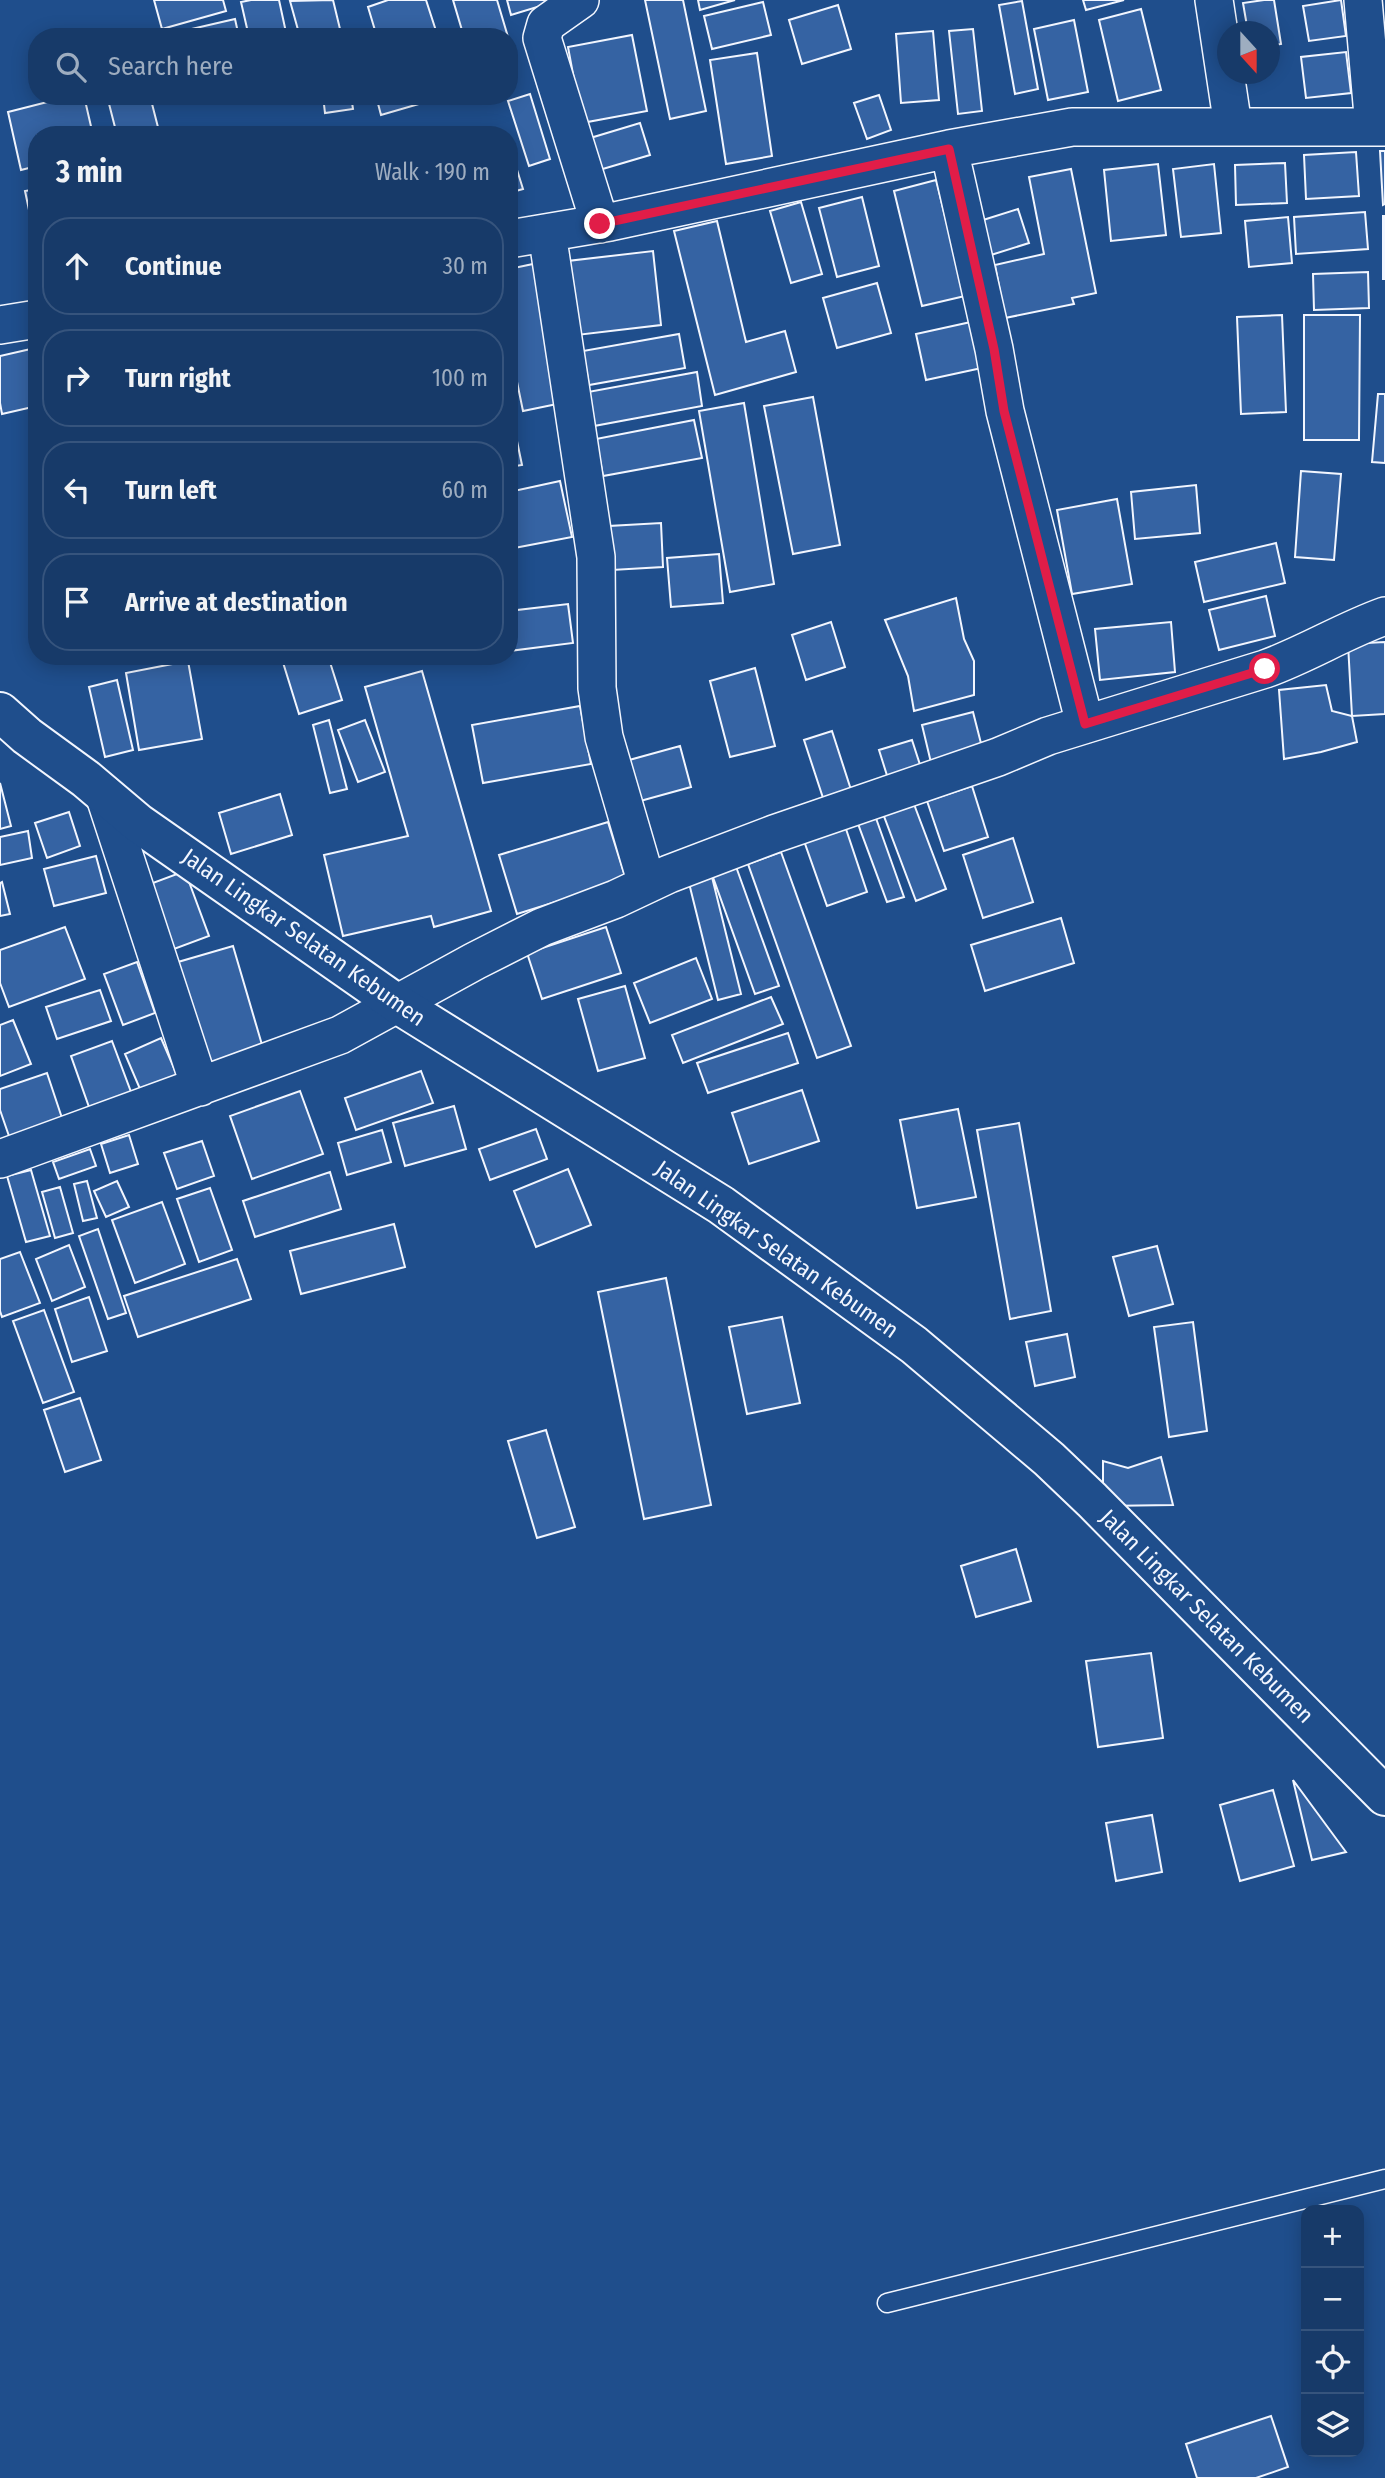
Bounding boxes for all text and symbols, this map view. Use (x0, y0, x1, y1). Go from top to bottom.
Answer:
north arrow (1217, 21, 1280, 84)
search box (28, 28, 518, 105)
icon: search (52, 48, 90, 86)
text: Search here (108, 51, 233, 82)
text: 3 min (56, 154, 123, 190)
text: Walk · 190 m (375, 158, 490, 186)
route end (584, 208, 615, 239)
icon: ahead (58, 247, 96, 285)
text: Continue (125, 251, 222, 282)
text: 30 m (443, 252, 488, 280)
icon: right (58, 359, 96, 397)
text: Turn right (125, 363, 231, 394)
text: 100 m (432, 364, 488, 392)
icon: left (58, 471, 96, 509)
text: Turn left (125, 475, 217, 506)
text: 60 m (442, 476, 488, 504)
icon: arrive (58, 583, 96, 621)
text: Arrive at destination (125, 587, 348, 618)
route start (1249, 653, 1280, 684)
street label: Jalan Lingkar Selatan Kebumen (177, 842, 431, 1032)
street label: Jalan Lingkar Selatan Kebumen (650, 1154, 904, 1344)
street label: Jalan Lingkar Selatan Kebumen (1094, 1503, 1320, 1729)
map controls (1301, 2205, 1364, 2457)
button: + (1301, 2205, 1364, 2268)
button: − (1301, 2268, 1364, 2331)
button: locate (1301, 2331, 1364, 2394)
button: layers (1301, 2394, 1364, 2457)

